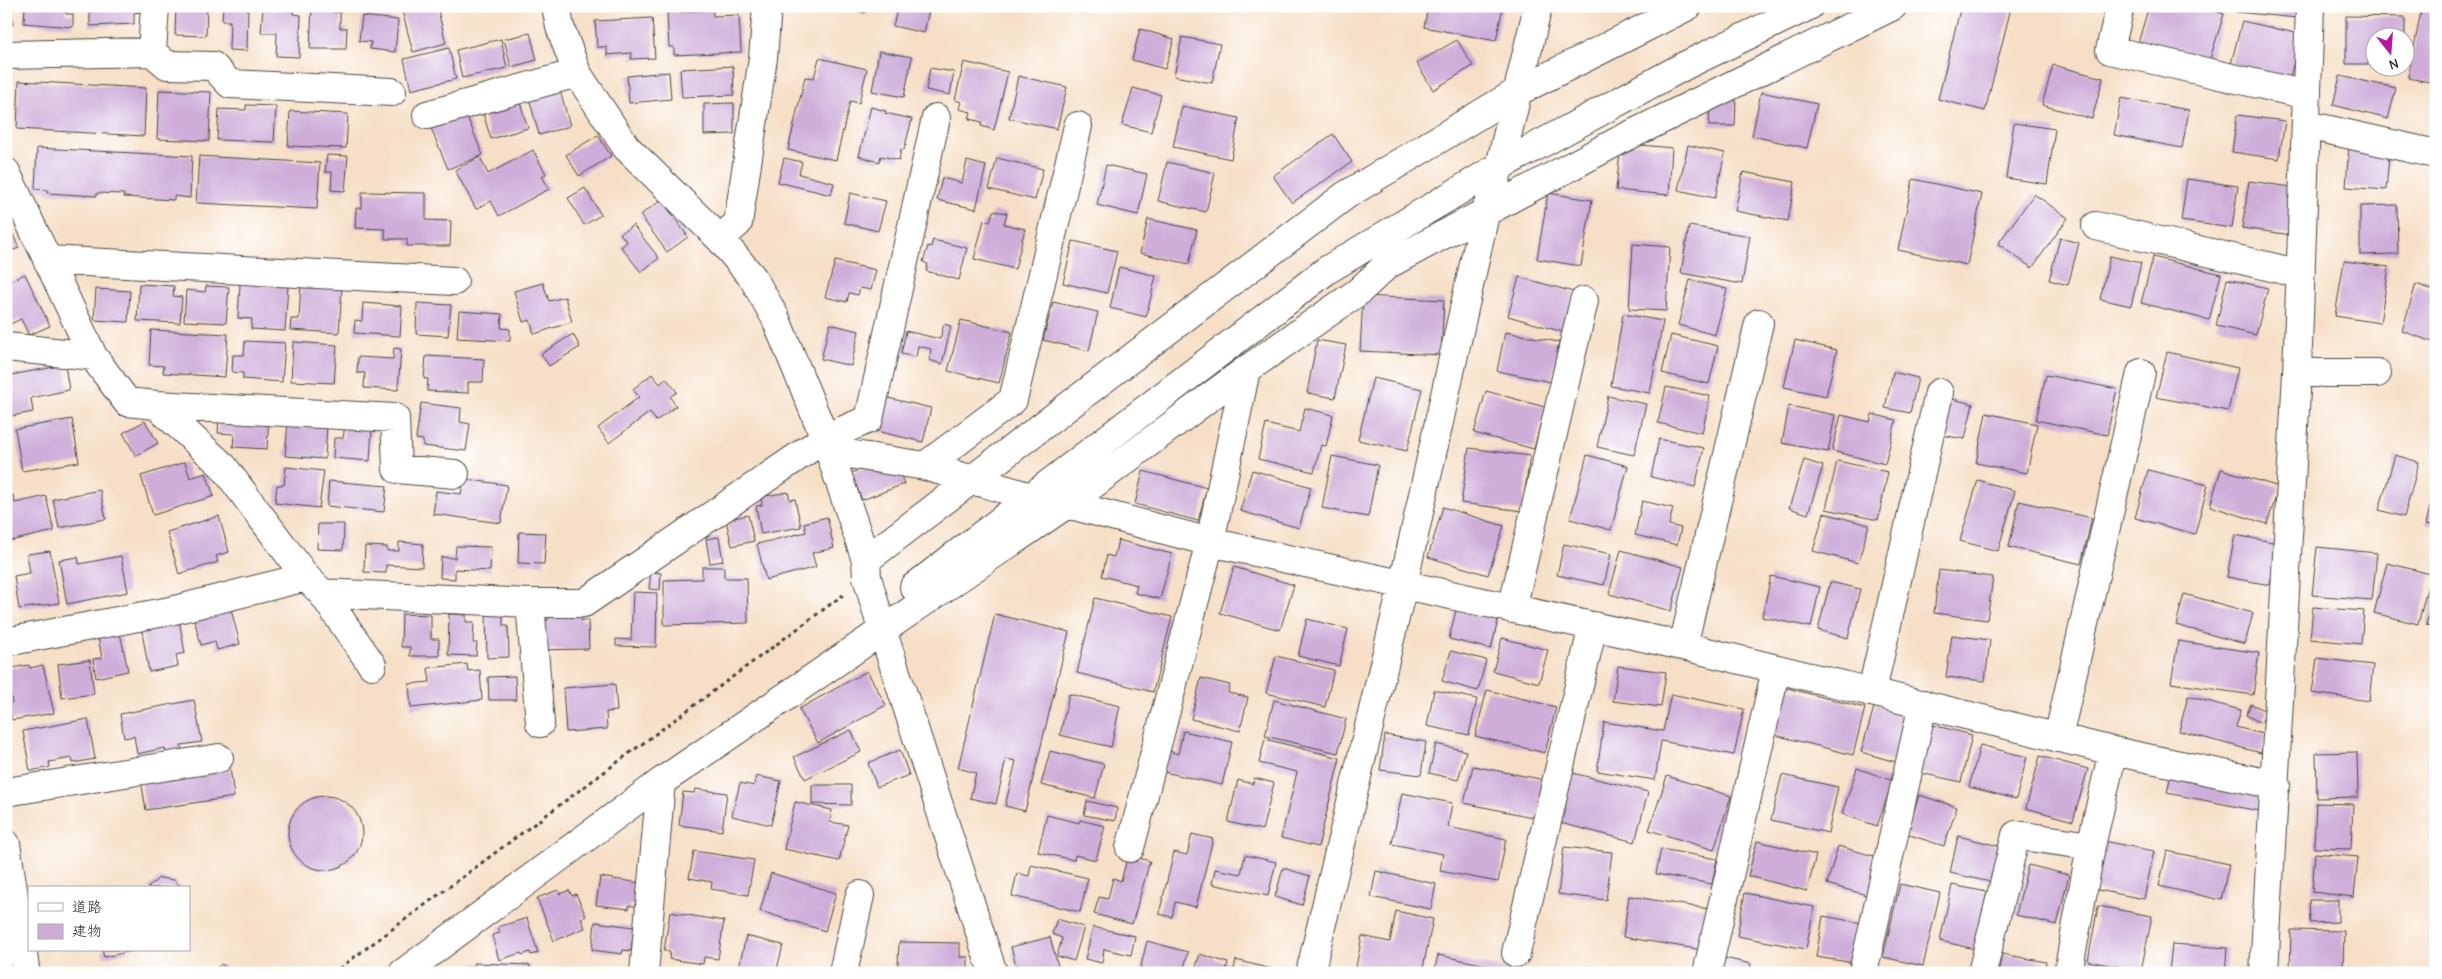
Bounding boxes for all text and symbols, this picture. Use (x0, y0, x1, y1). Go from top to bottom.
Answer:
north arrow (2364, 28, 2414, 78)
text: N (2387, 54, 2401, 73)
legend (28, 886, 190, 952)
text: 道路 (72, 898, 102, 916)
text: 建物 (72, 922, 102, 940)

